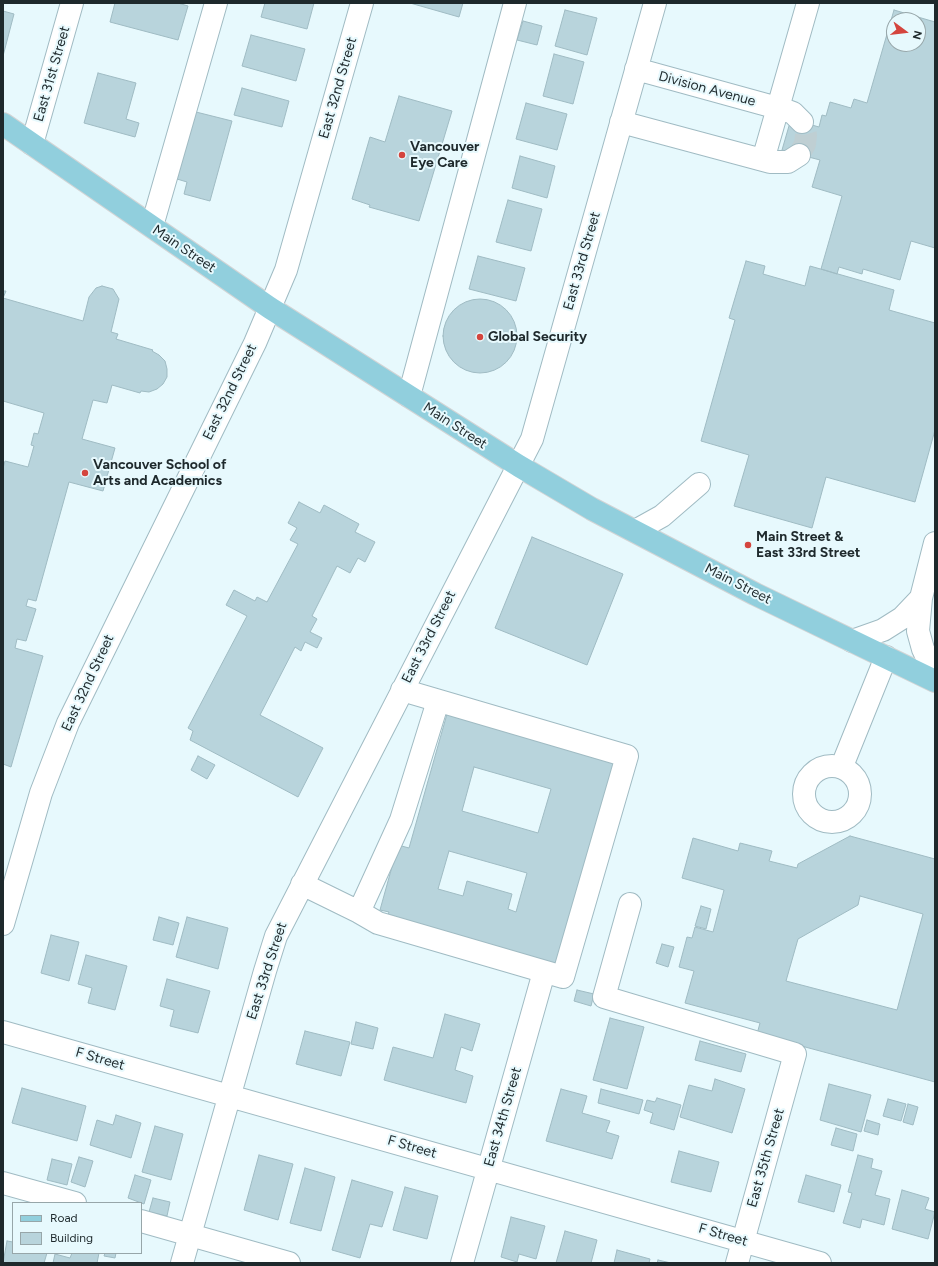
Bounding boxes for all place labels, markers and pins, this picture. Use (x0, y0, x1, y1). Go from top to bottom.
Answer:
place label: Vancouver Eye Care (410, 139, 479, 172)
marker: Vancouver Eye Care (397, 150, 407, 160)
place label: Global Security (488, 329, 587, 345)
marker: Global Security (475, 332, 485, 342)
place label: Vancouver School of Arts and Academics (93, 457, 226, 490)
marker: Vancouver School of Arts and Academics (80, 468, 90, 478)
place label: Main Street & East 33rd Street (756, 529, 860, 562)
marker: Main Street & East 33rd Street (743, 540, 753, 550)

